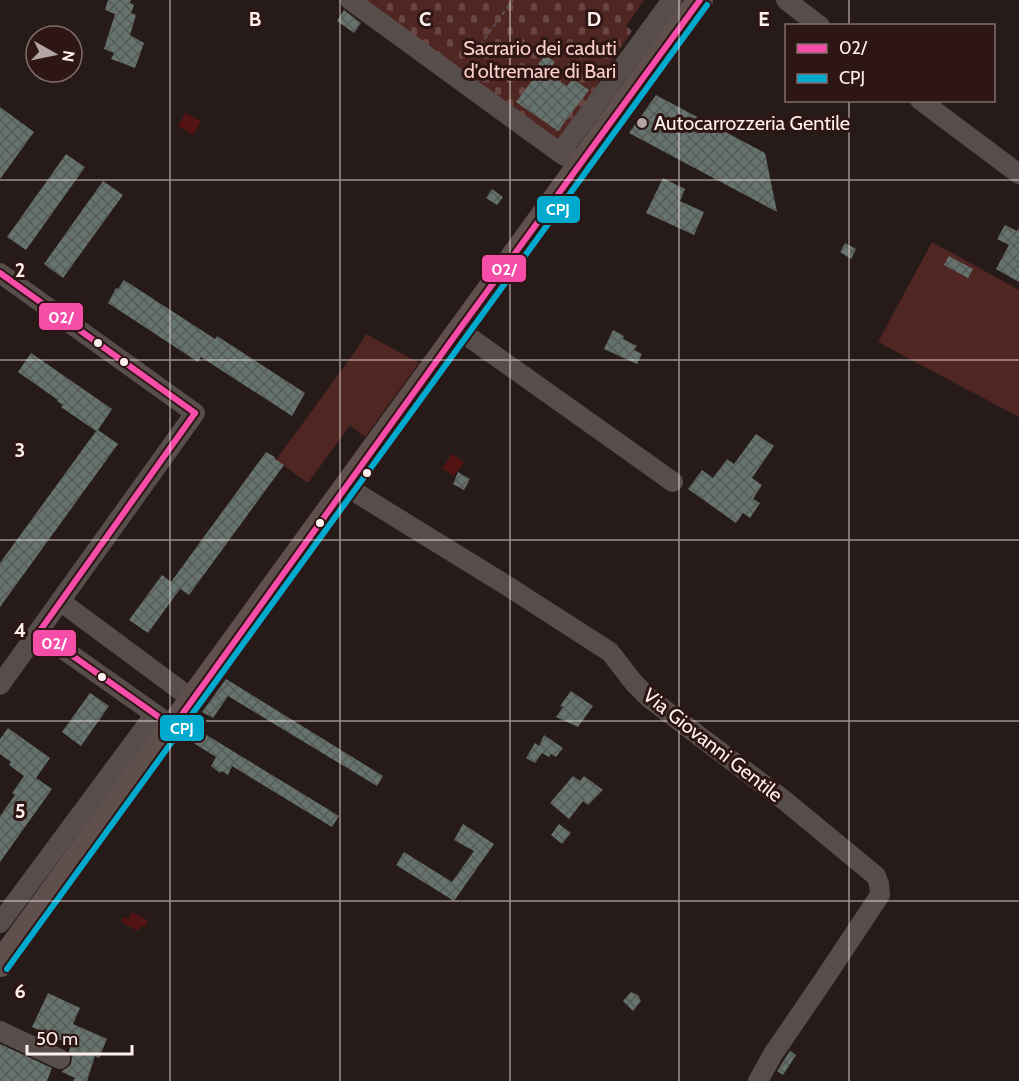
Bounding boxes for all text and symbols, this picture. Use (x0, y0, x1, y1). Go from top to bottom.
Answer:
text: B (249, 7, 261, 31)
text: C (419, 7, 431, 31)
text: D (587, 7, 601, 31)
text: E (758, 7, 770, 31)
north arrow (24, 24, 84, 84)
legend (785, 24, 995, 102)
park label: Sacrario dei caduti d'oltremare di Bari (463, 36, 617, 83)
text: 02/ (839, 37, 868, 59)
text: N (58, 49, 79, 63)
text: CPJ (839, 67, 865, 89)
place label: Autocarrozzeria Gentile (654, 111, 850, 135)
marker: Autocarrozzeria Gentile (635, 116, 649, 130)
line badge: CPJ (536, 195, 581, 224)
text: CPJ (546, 200, 570, 219)
line badge: 02/ (481, 254, 527, 283)
text: 2 (15, 258, 25, 282)
text: 02/ (491, 260, 518, 279)
line badge: 02/ (38, 302, 84, 331)
text: 02/ (48, 308, 75, 327)
unlabelled marker (92, 337, 104, 349)
unlabelled marker (118, 356, 130, 368)
text: 3 (15, 438, 25, 462)
unlabelled marker (361, 467, 373, 479)
unlabelled marker (314, 517, 326, 529)
text: 4 (14, 618, 26, 642)
line badge: 02/ (32, 629, 77, 657)
text: 02/ (41, 634, 68, 653)
unlabelled marker (96, 671, 108, 683)
street label: Via Giovanni Gentile (638, 683, 788, 807)
line badge: CPJ (159, 714, 205, 742)
text: CPJ (170, 719, 194, 738)
text: 5 (15, 799, 25, 823)
text: 6 (14, 979, 26, 1003)
scale bar (27, 1018, 132, 1056)
text: 50 m (36, 1028, 78, 1050)

